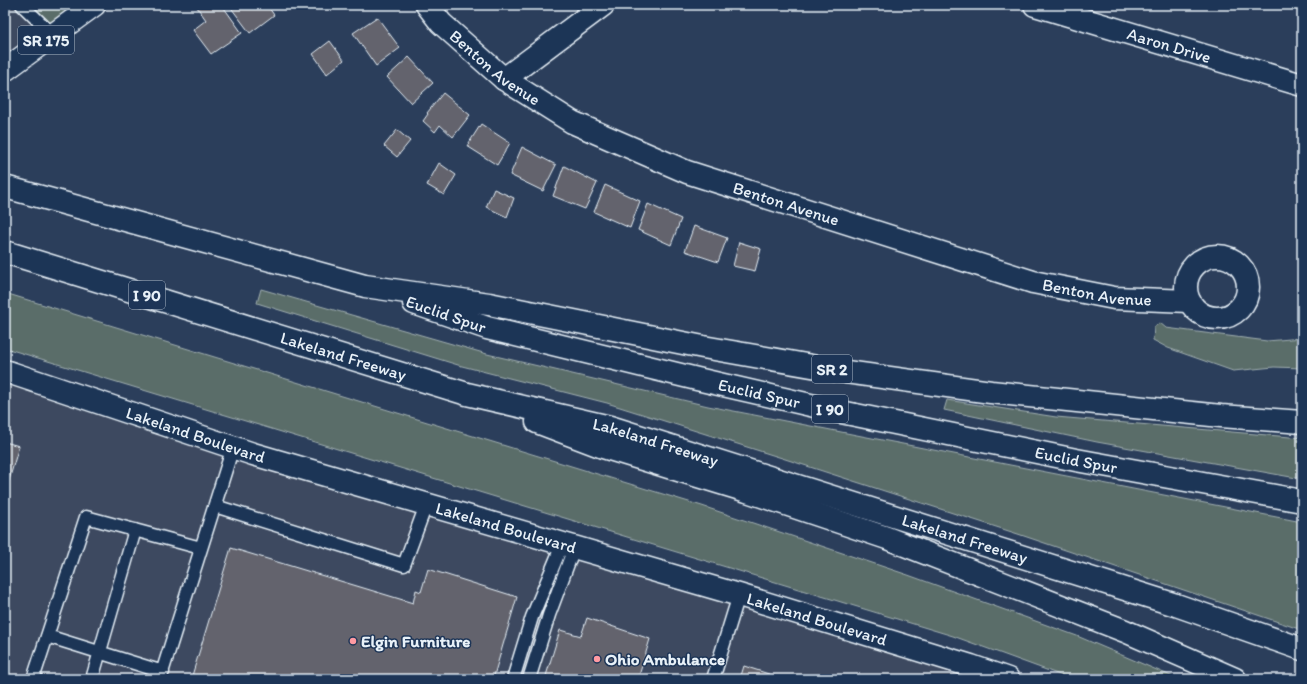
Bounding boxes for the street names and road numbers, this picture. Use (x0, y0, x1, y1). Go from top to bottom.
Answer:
street label: Aaron Drive (1125, 23, 1213, 67)
street label: Benton Avenue (446, 25, 544, 109)
road number: SR 175 (18, 26, 74, 54)
street label: Benton Avenue (730, 177, 842, 230)
street label: Benton Avenue (1041, 274, 1152, 309)
road number: I 90 (129, 281, 165, 309)
street label: Euclid Spur (403, 291, 489, 337)
street label: Lakeland Freeway (278, 327, 409, 385)
road number: SR 2 (812, 355, 852, 383)
street label: Euclid Spur (716, 374, 803, 412)
road number: I 90 (812, 395, 848, 423)
street label: Lakeland Boulevard (123, 402, 268, 467)
street label: Lakeland Freeway (591, 413, 721, 471)
street label: Euclid Spur (1033, 442, 1120, 477)
street label: Lakeland Boulevard (433, 498, 579, 557)
street label: Lakeland Freeway (900, 509, 1030, 568)
street label: Lakeland Boulevard (744, 588, 889, 650)

